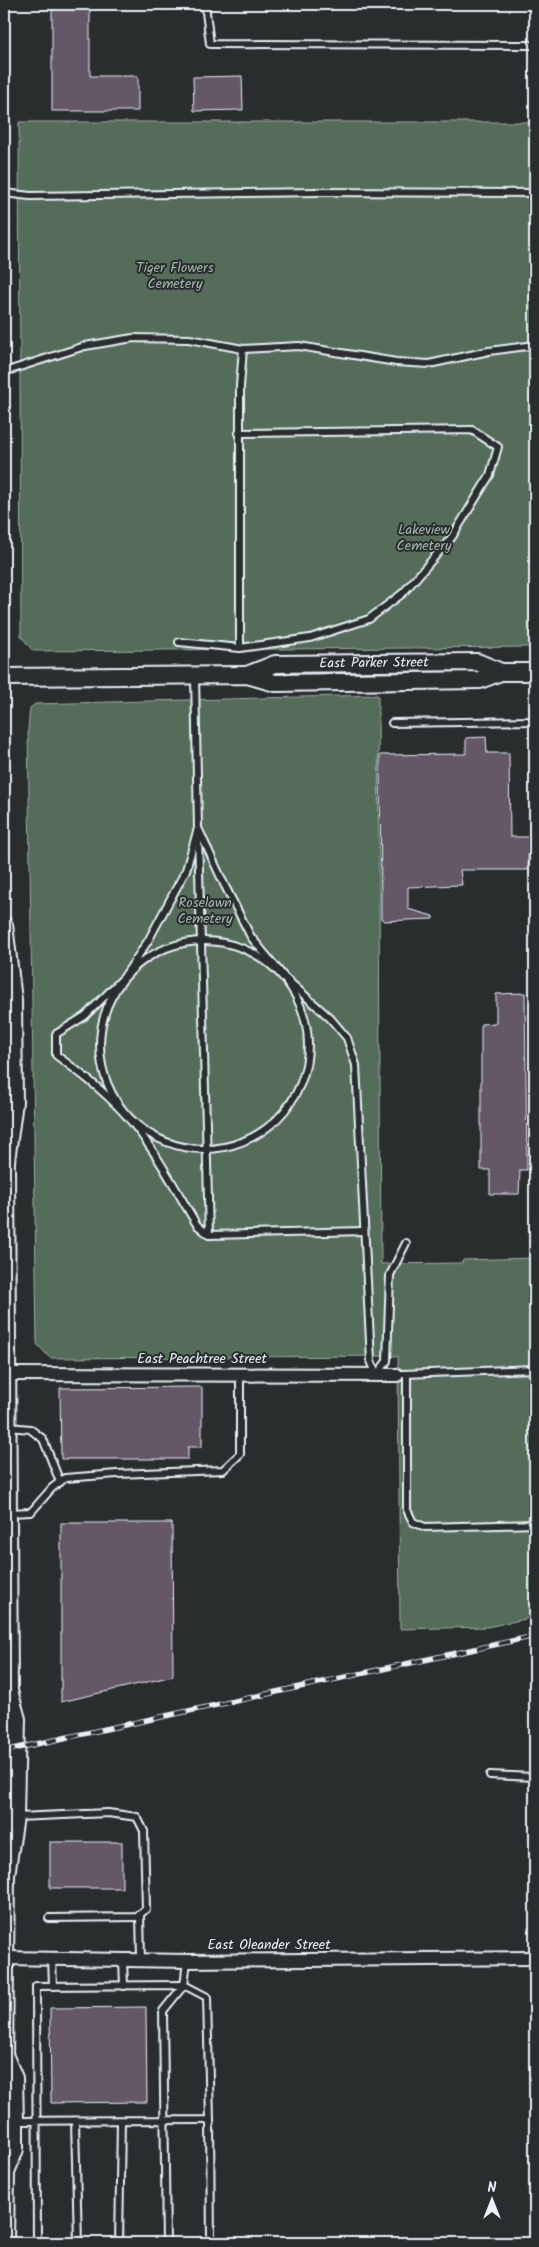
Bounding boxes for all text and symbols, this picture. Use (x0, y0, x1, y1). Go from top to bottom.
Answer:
park label: Tiger Flowers Cemetery (136, 257, 214, 295)
park label: Lakeview Cemetery (396, 519, 452, 557)
street label: East Parker Street (319, 651, 429, 675)
park label: Roselawn Cemetery (177, 892, 233, 930)
street label: East Peachtree Street (137, 1348, 267, 1370)
street label: East Oleander Street (207, 1934, 331, 1956)
north arrow (466, 2174, 516, 2224)
text: N (488, 2177, 497, 2199)

